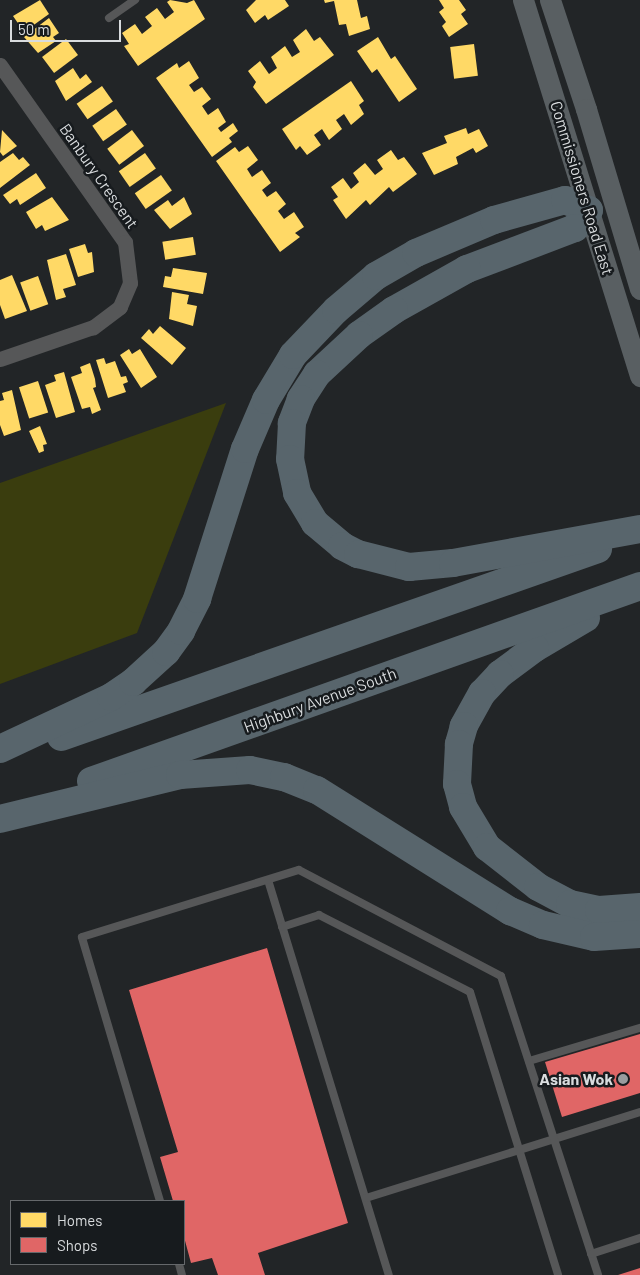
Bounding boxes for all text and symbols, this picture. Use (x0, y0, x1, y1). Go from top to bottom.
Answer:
scale bar (12, 10, 124, 42)
text: 50 m (18, 20, 50, 38)
street label: Commissioners Road East (546, 99, 618, 277)
street label: Banbury Crescent (56, 120, 142, 232)
street label: Highbury Avenue South (241, 663, 399, 737)
place label: Asian Wok (539, 1069, 613, 1089)
marker: Asian Wok (617, 1073, 629, 1085)
legend (10, 1200, 185, 1265)
text: Homes (57, 1211, 102, 1229)
text: Shops (57, 1236, 97, 1254)

